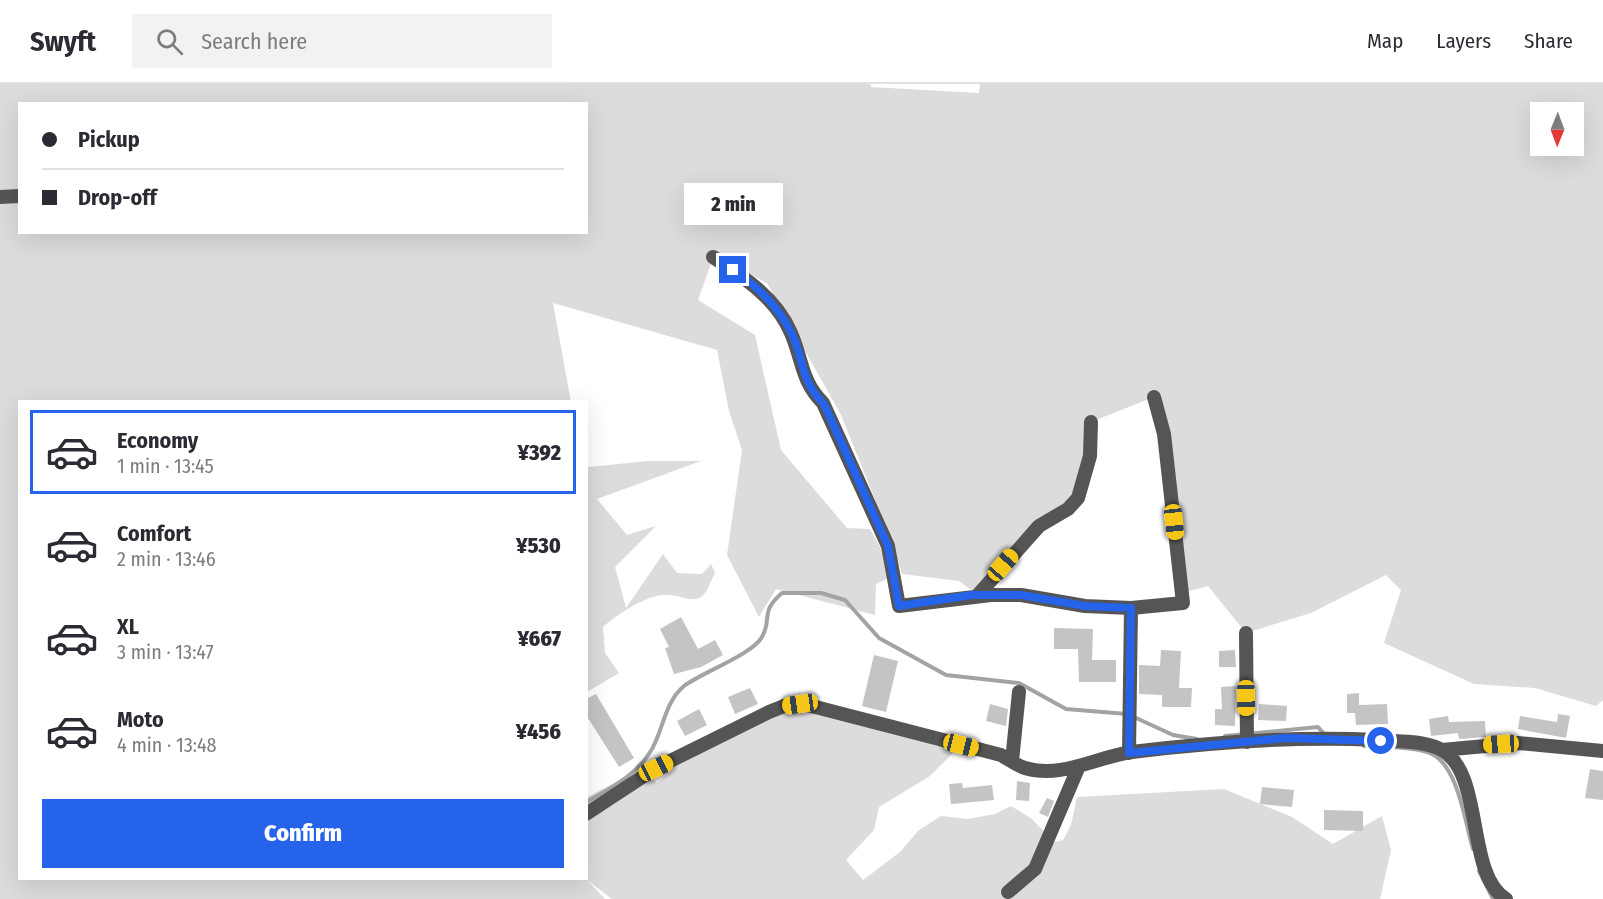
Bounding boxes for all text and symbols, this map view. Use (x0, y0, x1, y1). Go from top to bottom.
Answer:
search box (132, 14, 552, 68)
text: Swyft (30, 25, 96, 58)
icon: search (153, 25, 186, 58)
text: Search here (201, 28, 307, 55)
text: Map (1367, 28, 1403, 54)
text: Layers (1436, 28, 1491, 54)
text: Share (1524, 28, 1573, 54)
north arrow (1530, 102, 1584, 156)
map controls (1530, 102, 1584, 156)
text: Pickup (78, 126, 140, 153)
callout: 2 min (684, 183, 783, 225)
text: Drop-off (78, 184, 157, 211)
text: 2 min (711, 192, 756, 216)
route end (719, 256, 746, 283)
icon: car (45, 425, 99, 479)
text: Economy (117, 427, 198, 454)
text: ¥392 (518, 439, 561, 466)
text: 1 min · 13:45 (117, 454, 214, 478)
car (1163, 503, 1185, 541)
icon: car (45, 518, 99, 572)
text: Comfort (117, 520, 191, 547)
text: ¥530 (516, 532, 561, 559)
car (984, 546, 1022, 584)
text: 2 min · 13:46 (117, 547, 216, 571)
icon: car (45, 611, 99, 665)
text: XL (117, 613, 139, 640)
text: ¥667 (518, 625, 561, 652)
text: 3 min · 13:47 (117, 640, 214, 664)
car (1237, 680, 1255, 716)
car (781, 693, 819, 715)
icon: car (45, 704, 99, 758)
text: Moto (117, 706, 164, 733)
text: ¥456 (516, 718, 561, 745)
route start (1367, 727, 1394, 754)
car (941, 732, 981, 758)
text: 4 min · 13:48 (117, 733, 217, 757)
car (1483, 734, 1519, 754)
car (636, 752, 676, 784)
button: Confirm (42, 799, 564, 868)

